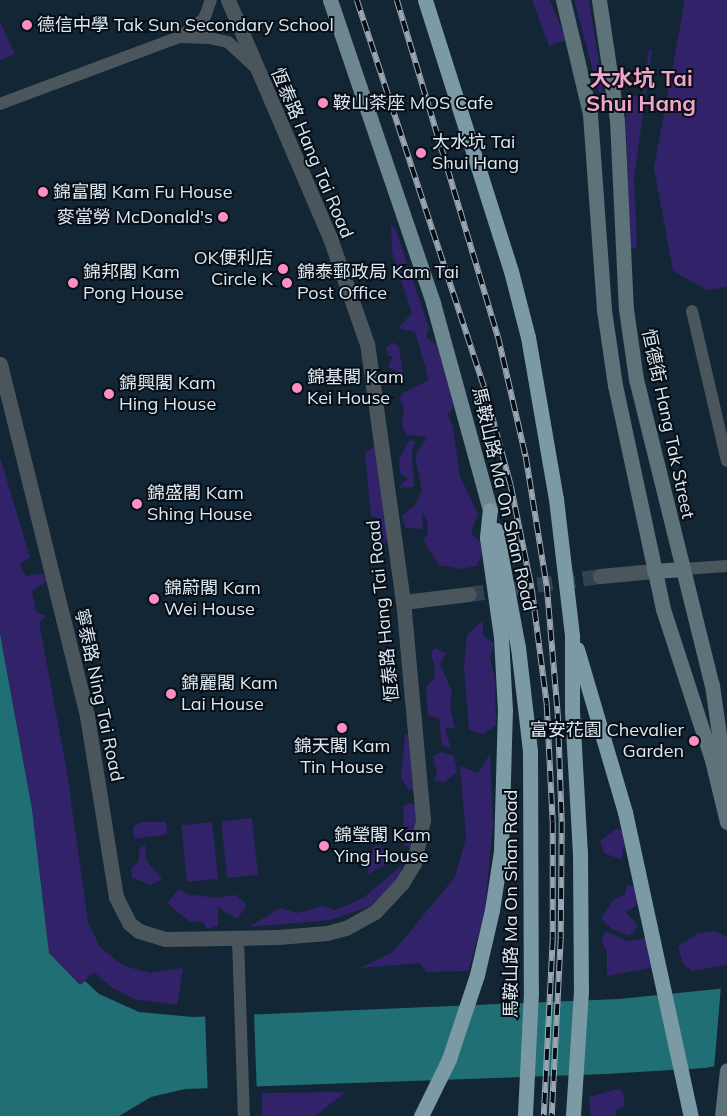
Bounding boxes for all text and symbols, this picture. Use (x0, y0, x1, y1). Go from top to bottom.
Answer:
place label: 德信中學 Tak Sun Secondary School (37, 14, 334, 36)
marker: 德信中學 Tak Sun Secondary School (21, 19, 33, 31)
street label: 恆泰路 Hang Tai Road (266, 65, 358, 241)
district label: 大水坑 Tai Shui Hang (580, 65, 702, 116)
place label: 鞍山茶座 MOS Cafe (333, 92, 493, 114)
marker: 鞍山茶座 MOS Cafe (317, 97, 329, 109)
place label: 大水坑 Tai Shui Hang (432, 132, 519, 174)
marker: 大水坑 Tai Shui Hang (414, 146, 428, 160)
place label: 錦富閣 Kam Fu House (53, 181, 233, 203)
marker: 錦富閣 Kam Fu House (37, 186, 49, 198)
place label: 麥當勞 McDonald's (57, 206, 213, 228)
marker: 麥當勞 McDonald's (217, 211, 229, 223)
place label: OK便利店 Circle K (194, 248, 273, 290)
place label: 錦邦閣 Kam Pong House (83, 262, 184, 304)
place label: 錦泰郵政局 Kam Tai Post Office (297, 262, 459, 304)
marker: OK便利店 Circle K (277, 263, 289, 275)
marker: 錦邦閣 Kam Pong House (67, 277, 79, 289)
marker: 錦泰郵政局 Kam Tai Post Office (281, 277, 293, 289)
street label: 恒德街 Hang Tak Street (637, 327, 699, 521)
place label: 錦基閣 Kam Kei House (307, 367, 404, 409)
place label: 錦興閣 Kam Hing House (119, 373, 216, 416)
marker: 錦基閣 Kam Kei House (291, 382, 303, 394)
street label: 馬鞍山路 Ma On Shan Road (468, 385, 540, 613)
marker: 錦興閣 Kam Hing House (103, 388, 115, 400)
place label: 錦盛閣 Kam Shing House (147, 483, 252, 526)
marker: 錦盛閣 Kam Shing House (131, 498, 143, 510)
street label: 恆泰路 Hang Tai Road (363, 519, 403, 703)
place label: 錦蔚閣 Kam Wei House (164, 578, 261, 620)
marker: 錦蔚閣 Kam Wei House (148, 593, 160, 605)
street label: 寧泰路 Ning Tai Road (70, 607, 128, 783)
place label: 錦麗閣 Kam Lai House (181, 673, 278, 716)
marker: 錦麗閣 Kam Lai House (165, 688, 177, 700)
place label: 富安花園 Chevalier Garden (530, 720, 684, 762)
marker: 錦天閣 Kam Tin House (336, 722, 348, 734)
marker: 富安花園 Chevalier Garden (688, 735, 700, 747)
place label: 錦天閣 Kam Tin House (294, 736, 390, 779)
street label: 馬鞍山路 Ma On Shan Road (500, 790, 522, 1018)
place label: 錦瑩閣 Kam Ying House (334, 825, 431, 868)
marker: 錦瑩閣 Kam Ying House (318, 840, 330, 852)

